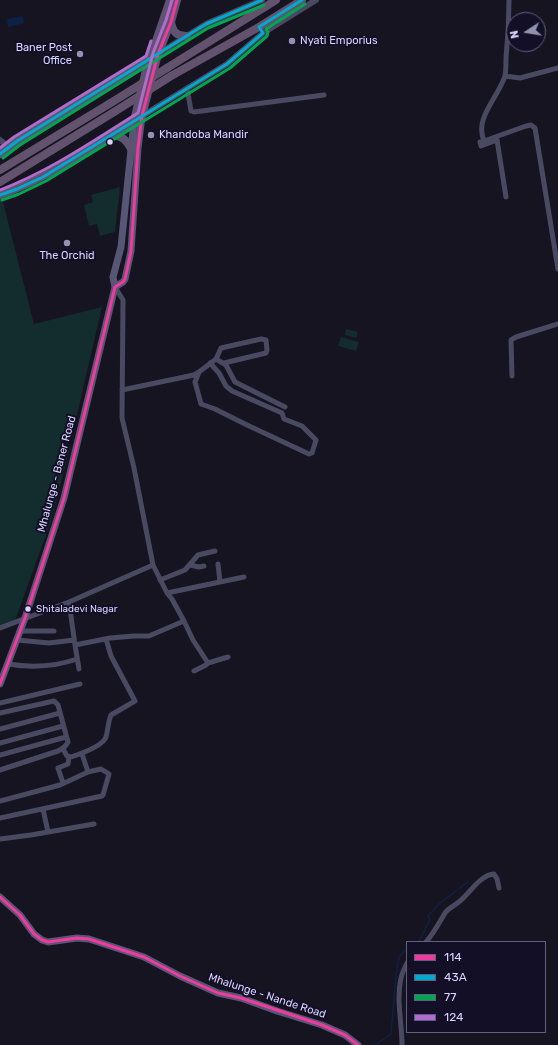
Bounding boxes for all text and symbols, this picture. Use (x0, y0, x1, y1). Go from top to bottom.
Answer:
north arrow (506, 12, 546, 52)
text: N (508, 29, 522, 40)
place label: Nyati Emporius (300, 34, 378, 48)
marker: Nyati Emporius (287, 36, 297, 46)
place label: Baner Post Office (16, 41, 72, 67)
marker: Baner Post Office (75, 49, 85, 59)
place label: Khandoba Mandir (159, 128, 248, 142)
marker: Khandoba Mandir (146, 130, 156, 140)
unlabelled marker (105, 137, 115, 147)
marker: The Orchid (62, 238, 72, 248)
place label: The Orchid (39, 249, 95, 263)
street label: Mhalunge - Baner Road (35, 414, 79, 534)
place label: Shitaladevi Nagar (36, 603, 118, 615)
marker: Shitaladevi Nagar (23, 604, 33, 614)
legend (406, 941, 546, 1033)
text: 114 (444, 950, 462, 964)
text: 43A (444, 970, 467, 984)
street label: Mhalunge - Nande Road (207, 971, 327, 1021)
text: 77 (444, 990, 456, 1004)
text: 124 (444, 1010, 464, 1024)

